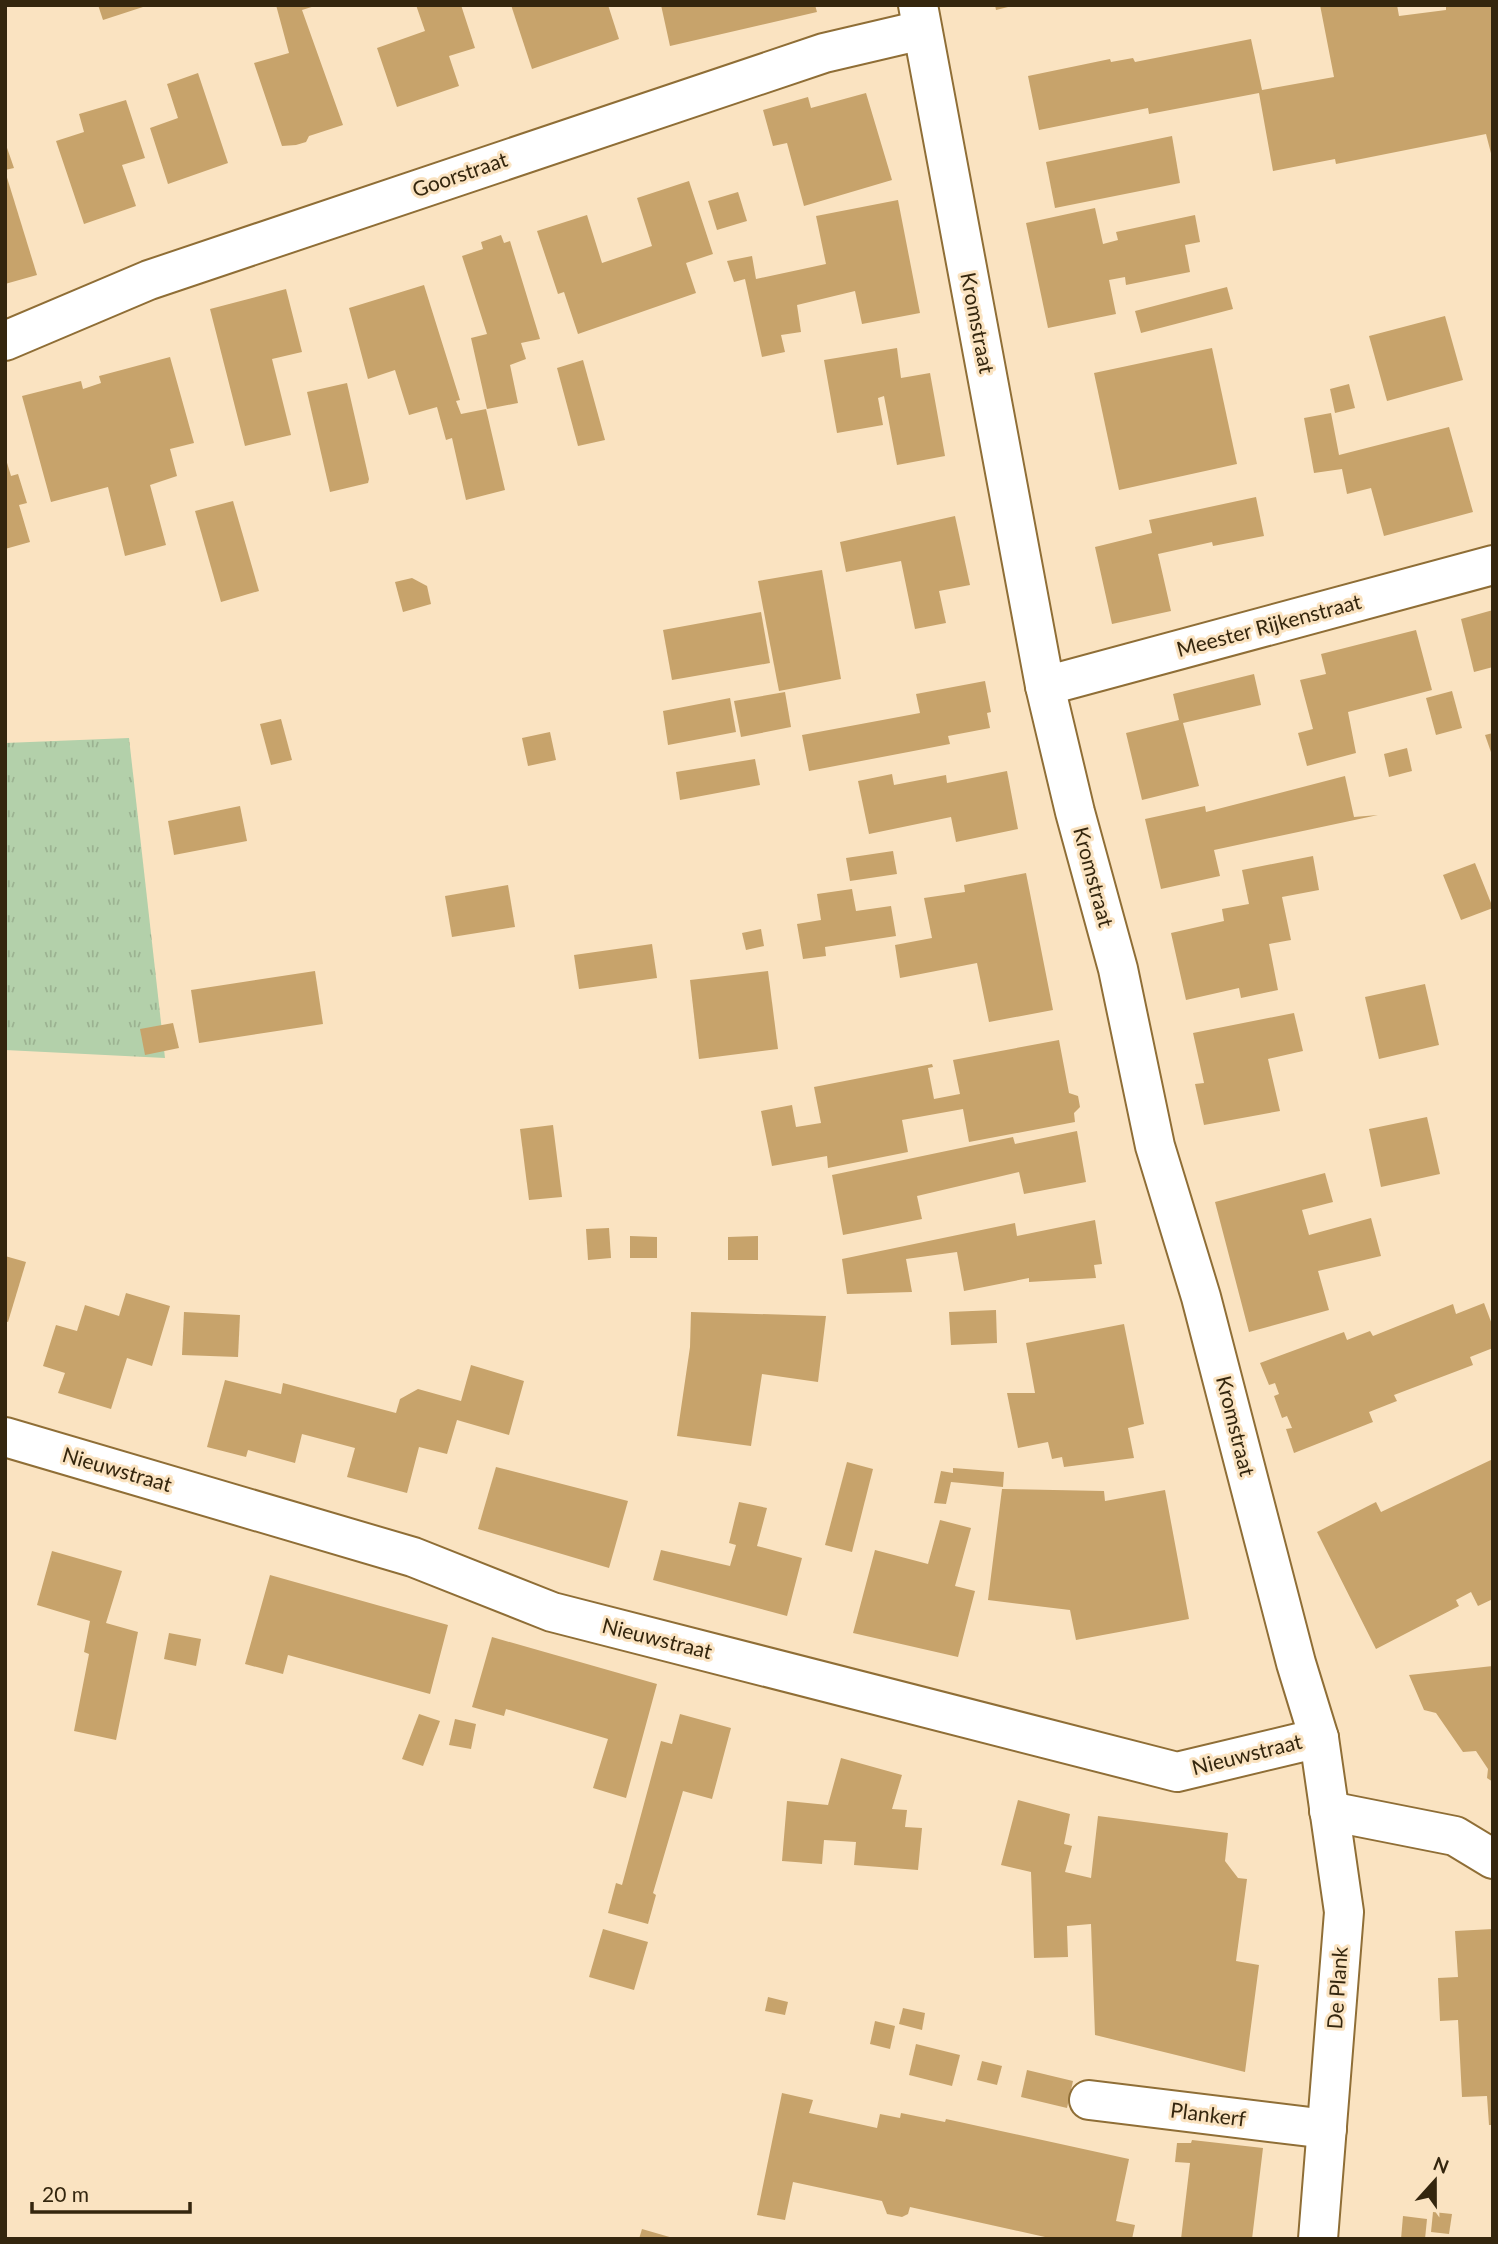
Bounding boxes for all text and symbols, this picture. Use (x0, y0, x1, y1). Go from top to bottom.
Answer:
street label: Goorstraat (409, 145, 511, 202)
street label: Kromstraat (956, 270, 1001, 376)
street label: Meester Rijkenstraat (1174, 588, 1364, 661)
street label: Kromstraat (1069, 824, 1120, 930)
street label: Kromstraat (1212, 1373, 1261, 1479)
street label: Nieuwstraat (60, 1441, 175, 1496)
street label: Nieuwstraat (600, 1612, 715, 1663)
street label: Nieuwstraat (1189, 1728, 1305, 1779)
street label: De Plank (1321, 1945, 1352, 2030)
street label: Plankerf (1169, 2096, 1248, 2131)
north arrow (1400, 2146, 1470, 2216)
text: N (1430, 2151, 1452, 2178)
scale bar (32, 2170, 189, 2214)
text: 20 m (42, 2181, 89, 2206)

